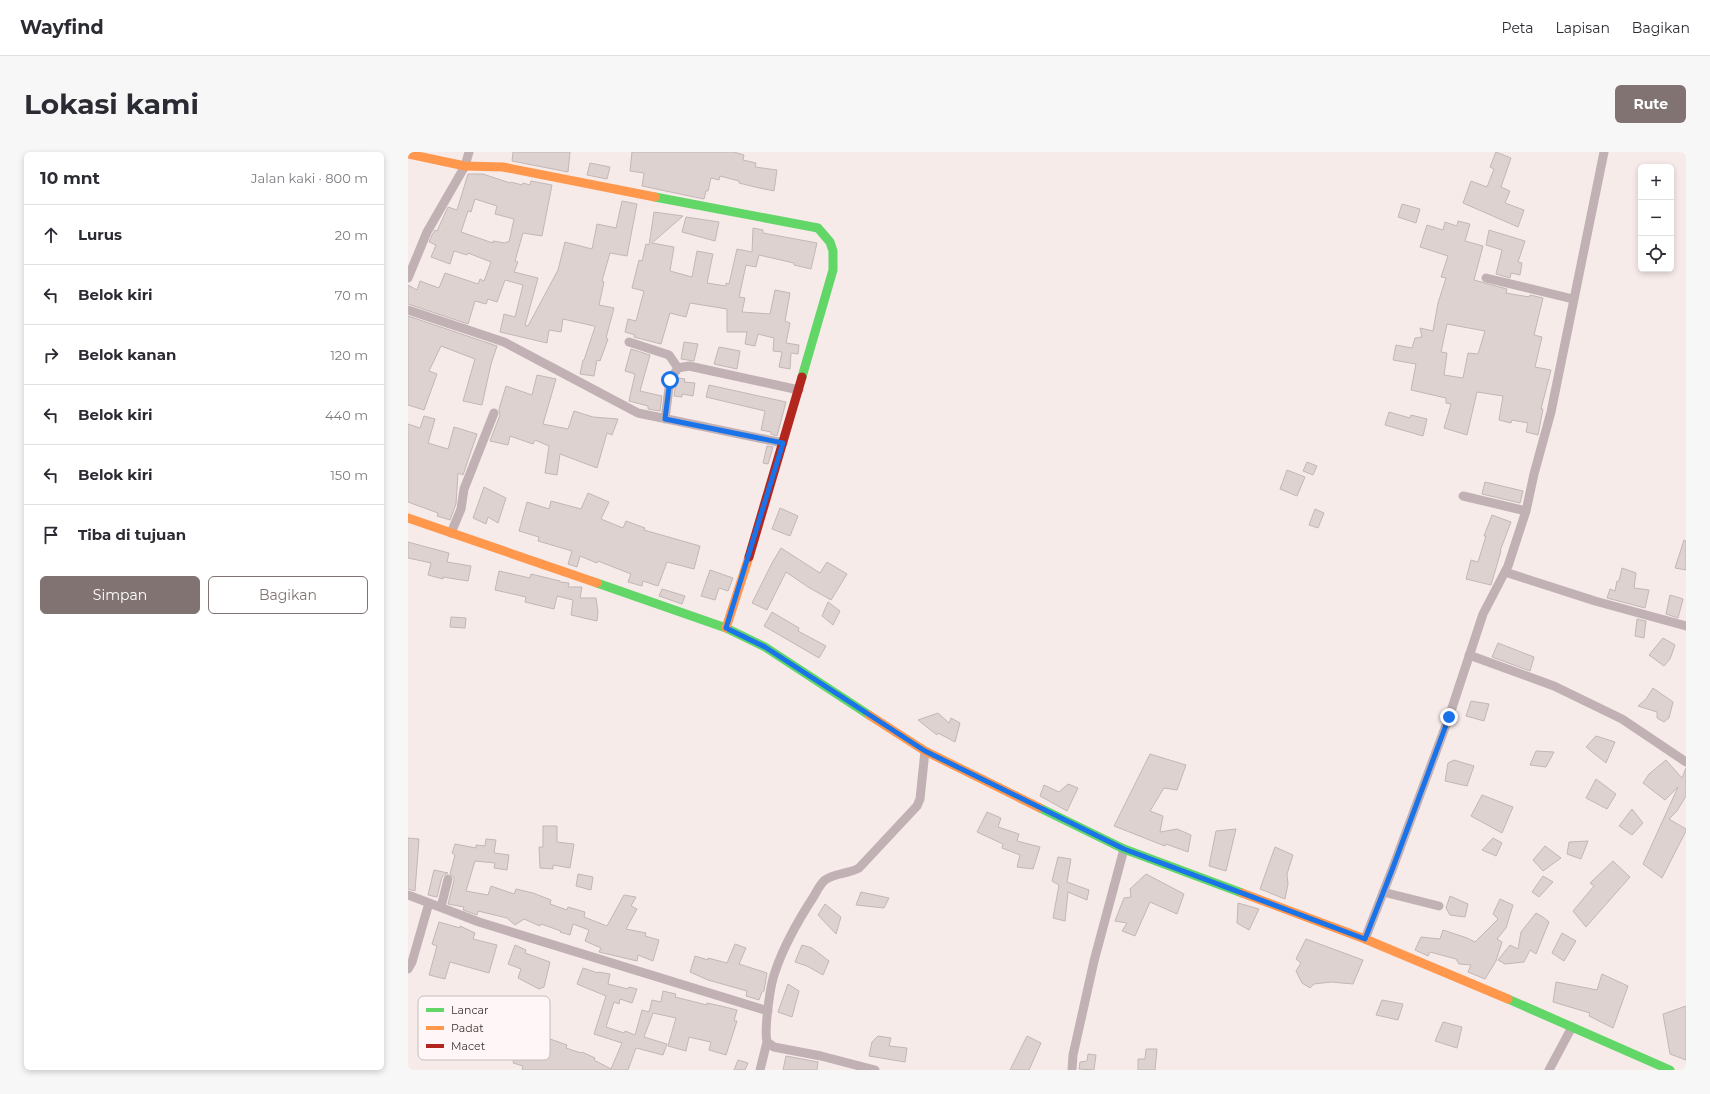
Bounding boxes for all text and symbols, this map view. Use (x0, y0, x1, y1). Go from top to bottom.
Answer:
text: Wayfind (20, 16, 104, 39)
text: Peta (1502, 19, 1534, 37)
text: Lapisan (1556, 19, 1610, 37)
text: Bagikan (1632, 19, 1690, 37)
button: Rute (1615, 85, 1686, 123)
text: Lokasi kami (24, 87, 199, 121)
map controls (1638, 164, 1674, 272)
button: + (1638, 164, 1674, 200)
text: 10 mnt (40, 168, 100, 188)
text: Jalan kaki · 800 m (251, 170, 368, 186)
button: − (1638, 200, 1674, 236)
icon: ahead (40, 224, 62, 246)
text: Lurus (78, 225, 122, 244)
text: 20 m (335, 227, 368, 243)
button: locate (1638, 236, 1674, 272)
icon: left (40, 284, 62, 306)
text: Belok kiri (78, 285, 153, 304)
text: 70 m (335, 287, 368, 303)
icon: right (40, 344, 62, 366)
text: Belok kanan (78, 345, 176, 364)
text: 120 m (330, 347, 368, 363)
route start (661, 371, 679, 389)
icon: left (40, 404, 62, 426)
text: Belok kiri (78, 405, 153, 424)
text: 440 m (325, 407, 368, 423)
icon: left (40, 464, 62, 486)
text: Belok kiri (78, 465, 153, 484)
text: 150 m (330, 467, 368, 483)
icon: arrive (40, 524, 62, 546)
text: Tiba di tujuan (78, 525, 186, 544)
button: Simpan (40, 576, 200, 614)
button: Bagikan (208, 576, 368, 614)
route end (1440, 708, 1458, 726)
legend (418, 996, 550, 1060)
text: Lancar (451, 1003, 489, 1017)
text: Padat (451, 1021, 484, 1035)
text: Macet (451, 1039, 486, 1053)

